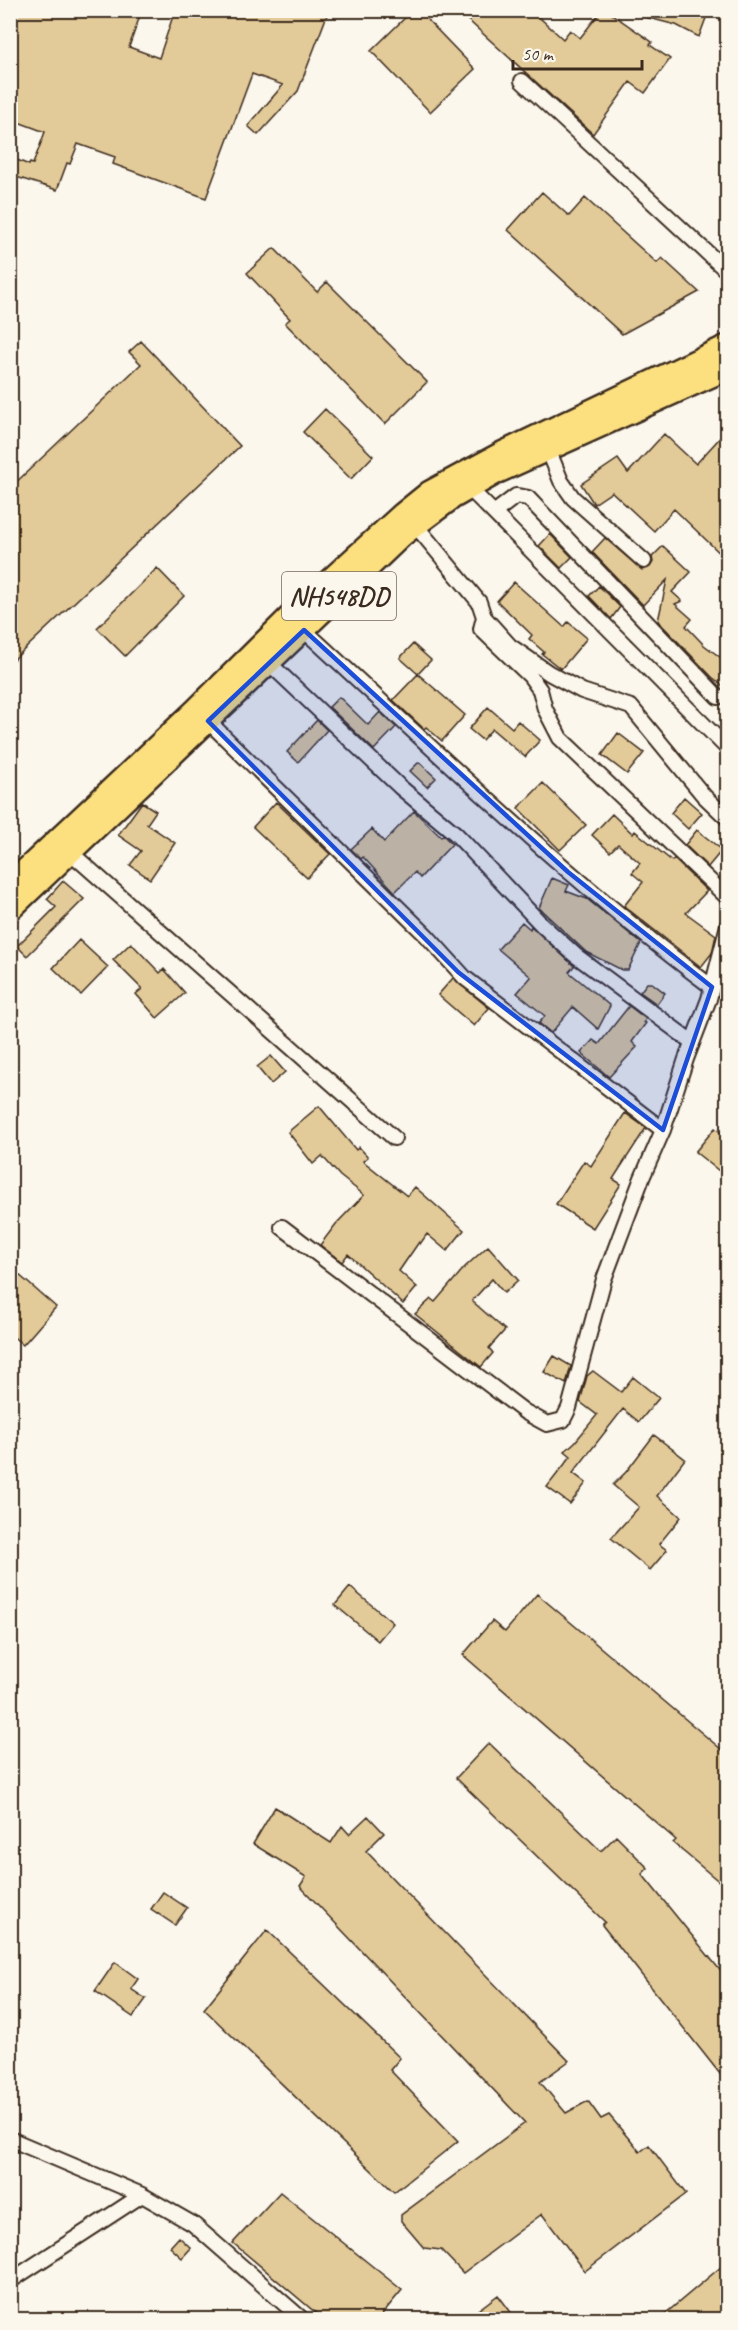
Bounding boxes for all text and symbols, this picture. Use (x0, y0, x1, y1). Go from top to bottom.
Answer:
scale bar (513, 33, 642, 71)
text: 50 m (522, 43, 555, 65)
road number: NH548DD (282, 572, 396, 620)

